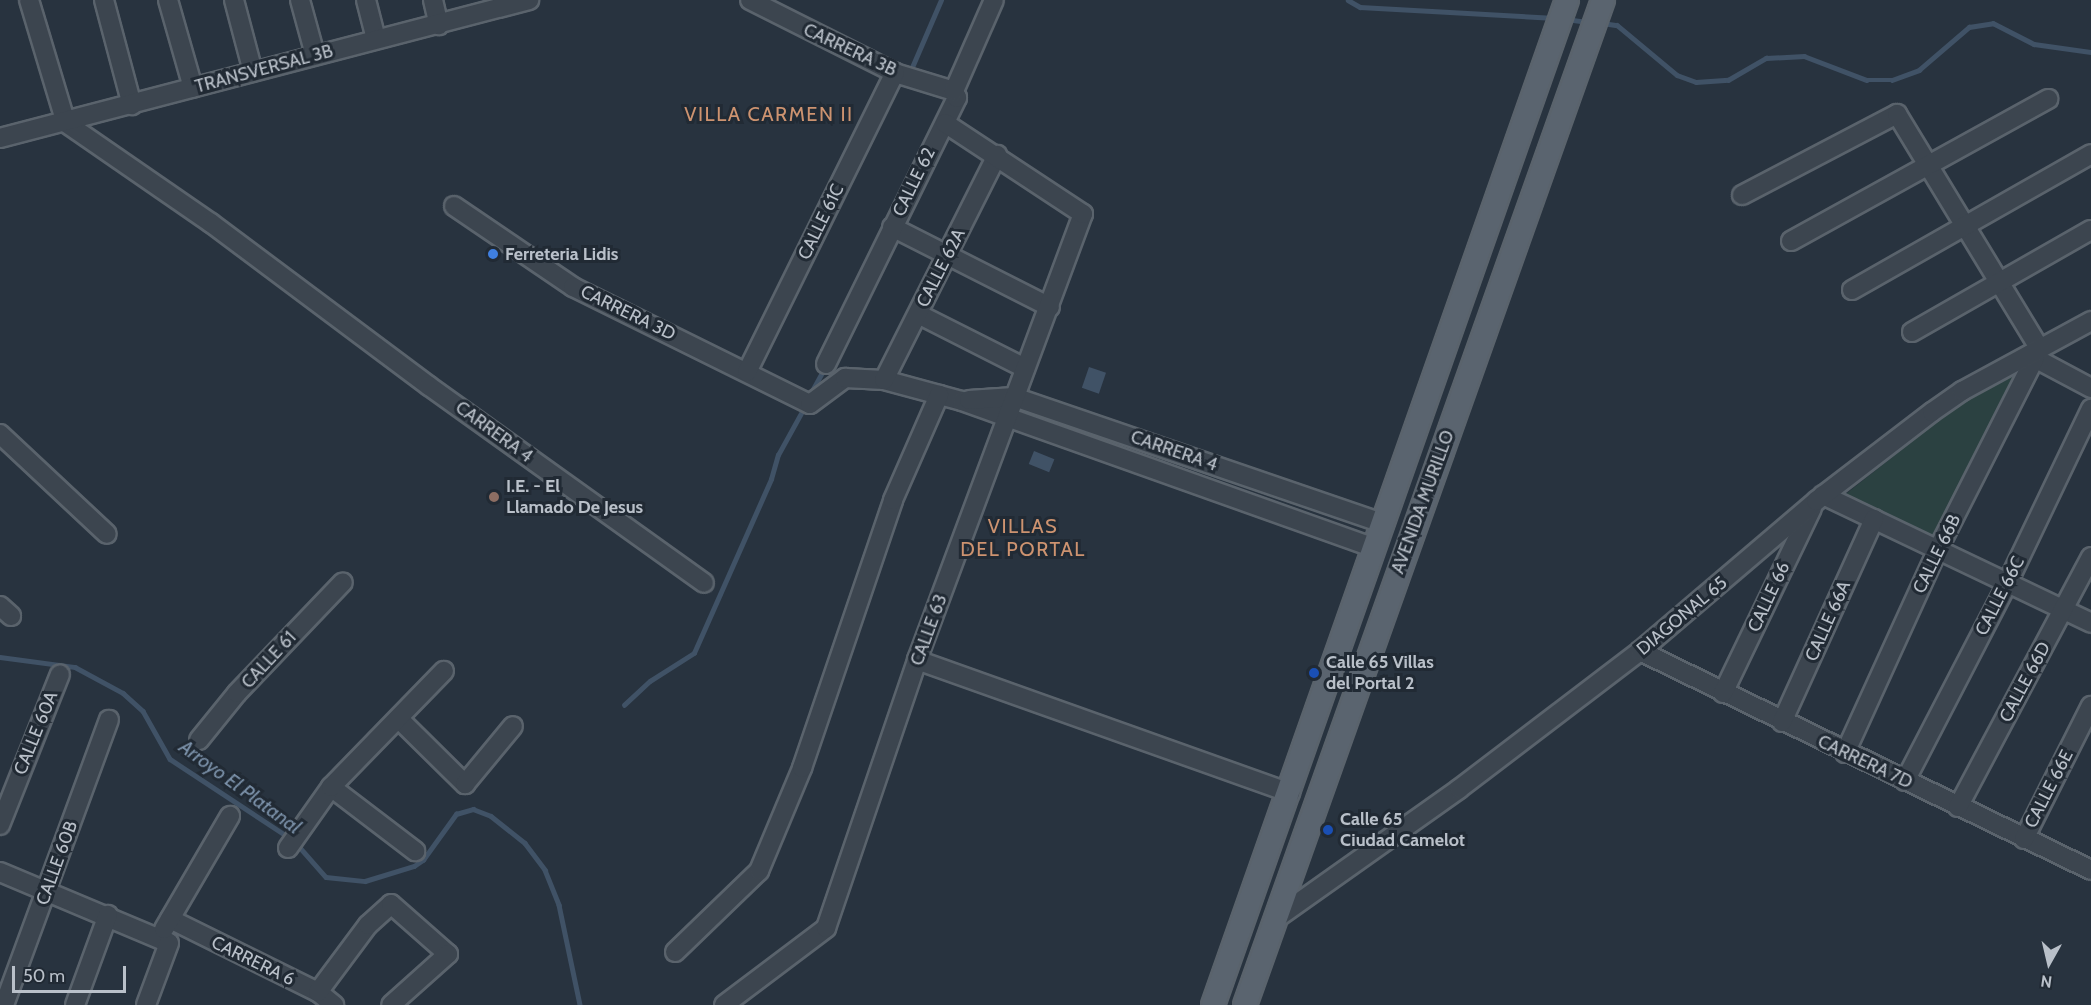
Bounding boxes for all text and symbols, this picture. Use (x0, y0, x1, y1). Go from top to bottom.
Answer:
street label: CARRERA 3B (800, 19, 900, 81)
street label: TRANSVERSAL 3B (193, 40, 335, 98)
district label: VILLA CARMEN II (684, 102, 854, 126)
street label: CALLE 62 (888, 144, 940, 220)
street label: CALLE 61C (793, 181, 849, 263)
street label: CALLE 62A (912, 225, 970, 311)
place label: Ferreteria Lidis (505, 243, 618, 265)
marker: Ferreteria Lidis (486, 247, 500, 261)
street label: CARRERA 3D (577, 281, 679, 345)
street label: CARRERA 4 (451, 397, 537, 467)
street label: CARRERA 4 (1128, 426, 1220, 476)
street label: AVENIDA MURILLO (1387, 427, 1459, 577)
place label: I.E. - El Llamado De Jesus (506, 476, 643, 518)
marker: I.E. - El Llamado De Jesus (487, 490, 501, 504)
street label: CALLE 66B (1909, 511, 1965, 597)
district label: VILLAS DEL PORTAL (960, 515, 1086, 562)
street label: CALLE 66C (1971, 553, 2029, 639)
street label: CALLE 66 (1743, 559, 1795, 635)
street label: DIAGONAL 65 (1632, 572, 1732, 660)
street label: CALLE 66A (1801, 577, 1855, 665)
street label: CALLE 63 (906, 591, 952, 669)
street label: CALLE 61 (237, 627, 301, 693)
street label: CALLE 66D (1995, 638, 2055, 726)
place label: Calle 65 Villas del Portal 2 (1326, 652, 1434, 694)
marker: Calle 65 Villas del Portal 2 (1307, 666, 1321, 680)
street label: CALLE 60A (10, 688, 62, 778)
street label: CARRERA 7D (1814, 731, 1916, 793)
water label: Arroyo El Platanal (174, 735, 306, 839)
street label: CALLE 66E (2020, 746, 2078, 832)
place label: Calle 65 Ciudad Camelot (1340, 809, 1465, 852)
street label: CALLE 60B (32, 818, 82, 908)
marker: Calle 65 Ciudad Camelot (1321, 823, 1335, 837)
street label: CARRERA 6 (208, 932, 298, 990)
north arrow (2019, 933, 2079, 993)
scale bar (15, 954, 129, 992)
text: 50 m (23, 965, 65, 987)
text: N (2040, 971, 2053, 992)

